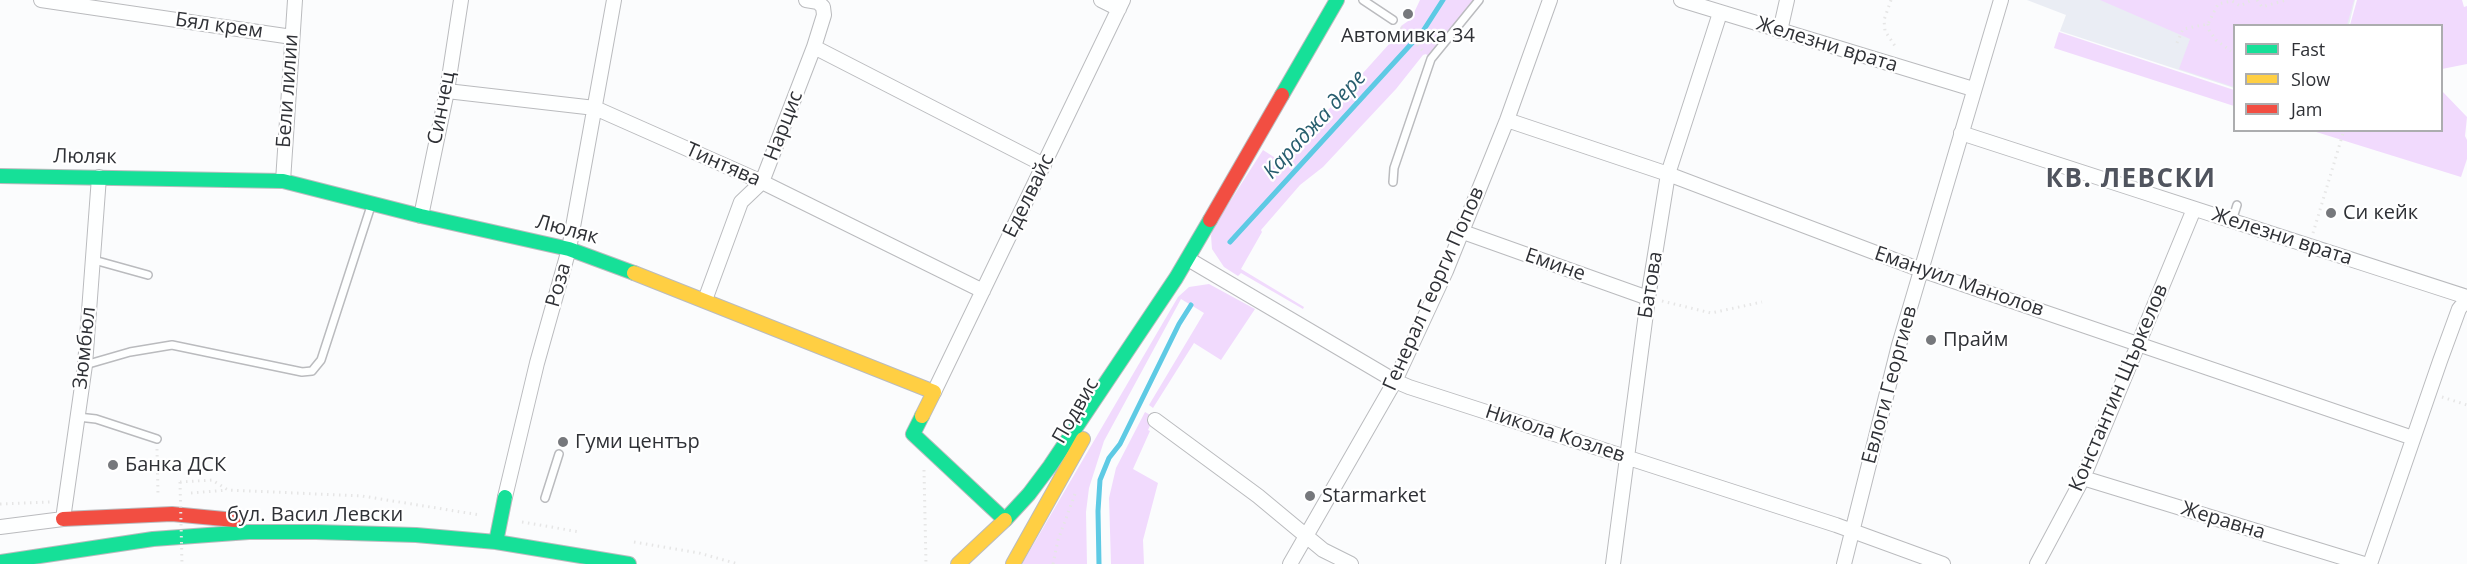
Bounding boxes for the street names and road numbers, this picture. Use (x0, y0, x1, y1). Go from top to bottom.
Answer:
street label: Бял крем (174, 8, 264, 44)
street label: Железни врата (1754, 12, 1900, 78)
street label: Бели лилии (272, 33, 304, 149)
street label: Синчец (423, 69, 461, 147)
street label: Нарцис (760, 88, 808, 164)
street label: Тинтява (682, 138, 764, 192)
street label: Люляк (53, 144, 117, 170)
street label: Еделвайс (998, 150, 1060, 242)
street label: Генерал Георги Попов (1378, 183, 1490, 395)
street label: Железни врата (2209, 203, 2355, 271)
street label: Люляк (533, 210, 601, 250)
street label: Емануил Манолов (1871, 242, 2047, 322)
street label: Емине (1522, 243, 1588, 287)
street label: Батова (1634, 250, 1668, 320)
street label: Роза (541, 260, 577, 310)
street label: Константин Щъркелов (2064, 281, 2174, 495)
street label: Евлоги Георгиев (1857, 303, 1923, 467)
street label: Зюмбюл (69, 306, 101, 390)
street label: Подвис (1048, 374, 1104, 448)
street label: Никола Козлев (1482, 400, 1628, 468)
street label: Жеравна (2178, 497, 2268, 545)
street label: бул. Васил Левски (227, 503, 403, 527)

